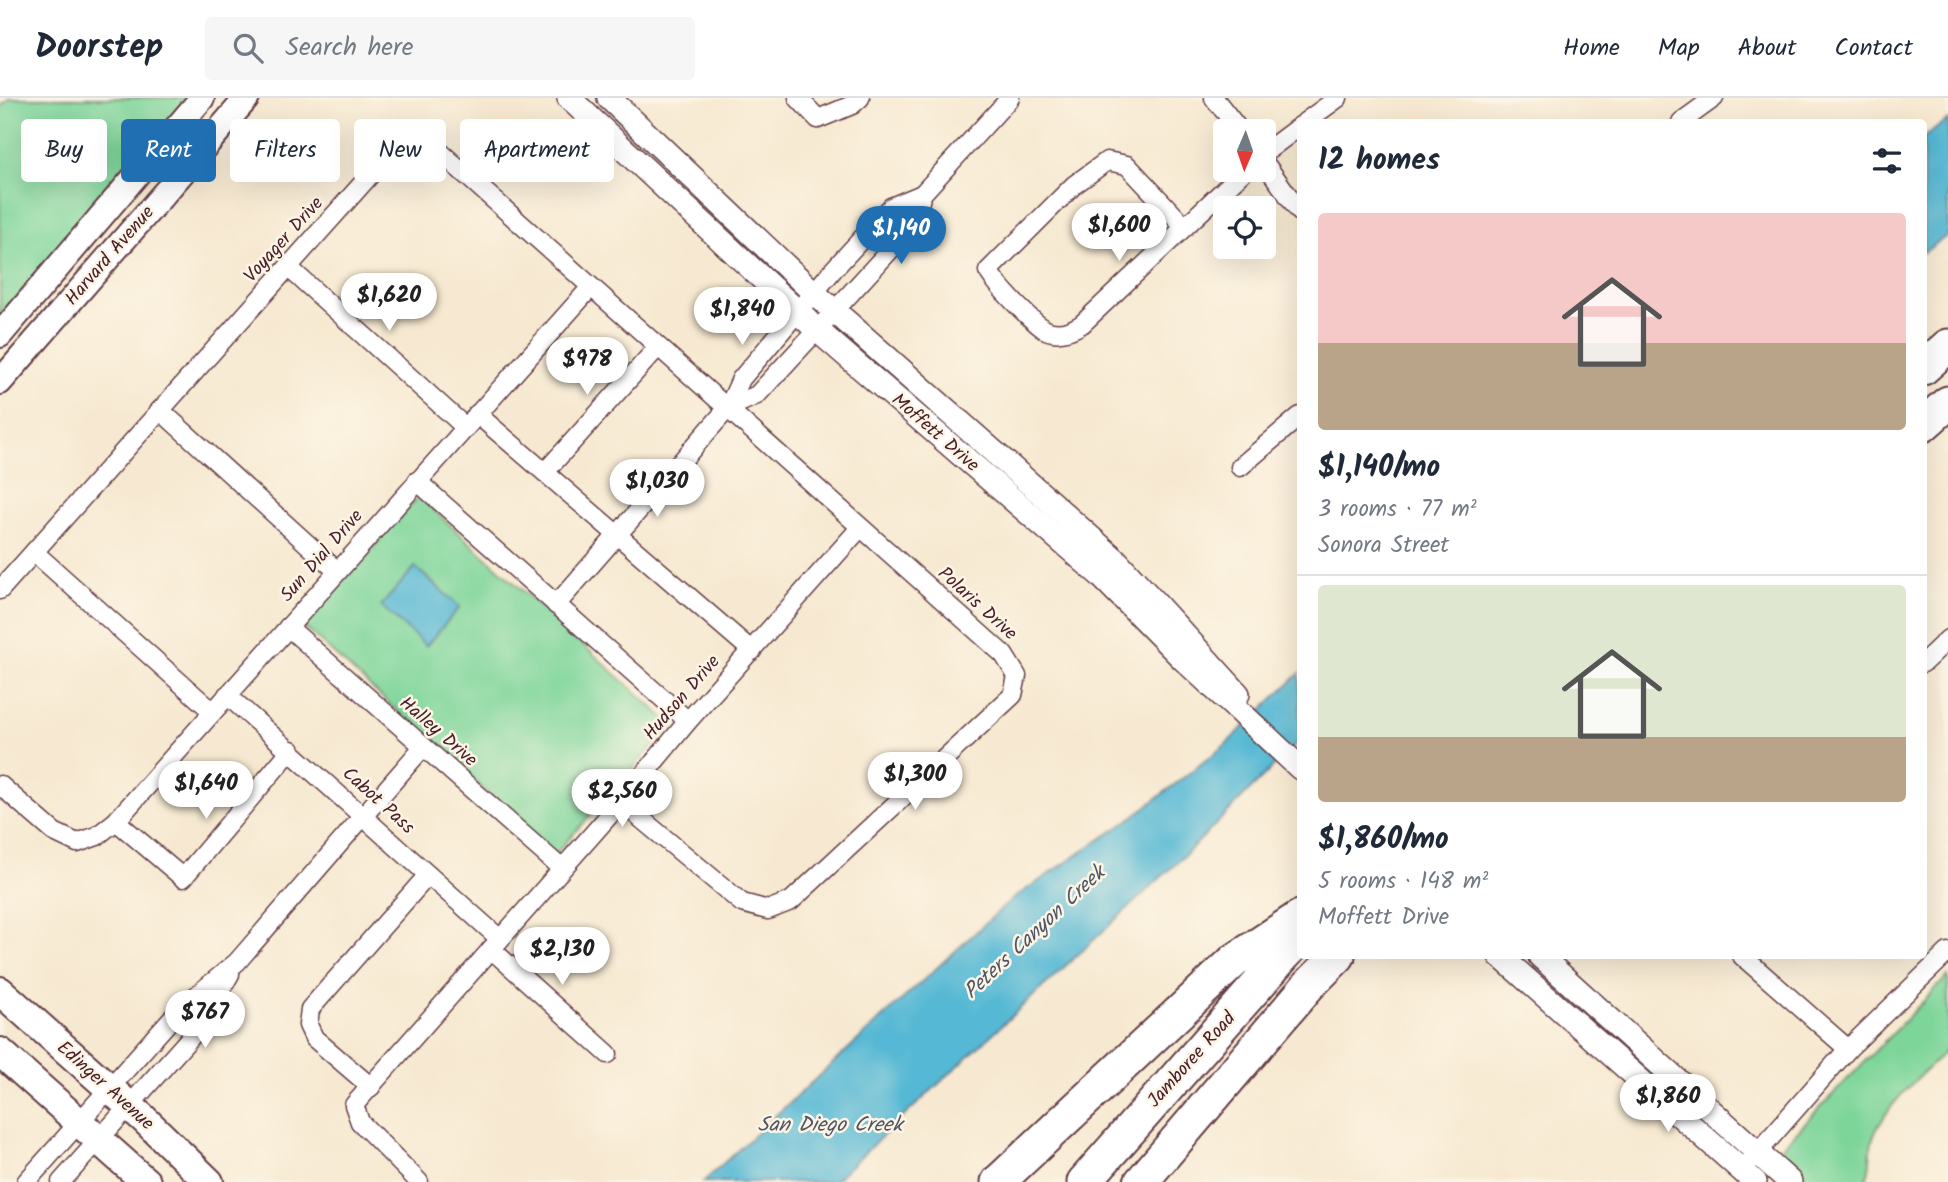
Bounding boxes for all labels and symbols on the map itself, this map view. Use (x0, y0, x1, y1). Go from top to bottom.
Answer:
north arrow (1213, 119, 1276, 182)
street label: Voyager Drive (237, 190, 331, 290)
street label: Harvard Avenue (58, 199, 162, 313)
pin: $1,600 (1062, 204, 1176, 263)
pin: $1,140 (844, 206, 958, 266)
pin: $1,620 (332, 274, 446, 333)
pin: $1,840 (685, 288, 799, 347)
pin: $978 (546, 338, 628, 397)
street label: Moffett Drive (884, 386, 986, 480)
pin: $1,030 (600, 460, 714, 519)
street label: Sun Dial Drive (273, 503, 371, 609)
street label: Polaris Drive (930, 560, 1024, 648)
street label: Hudson Drive (636, 648, 728, 748)
street label: Halley Drive (392, 689, 484, 775)
pin: $1,300 (858, 752, 972, 812)
street label: Cabot Pass (335, 760, 421, 842)
pin: $1,640 (149, 762, 263, 821)
pin: $2,560 (565, 770, 679, 829)
water label: Peters Canyon Creek (957, 856, 1116, 1008)
pin: $2,130 (505, 928, 619, 987)
pin: $767 (164, 990, 246, 1050)
street label: Jamboree Road (1140, 1005, 1244, 1115)
street label: Edinger Avenue (49, 1034, 161, 1138)
pin: $1,860 (1611, 1074, 1725, 1134)
water label: San Diego Creek (758, 1109, 906, 1142)

